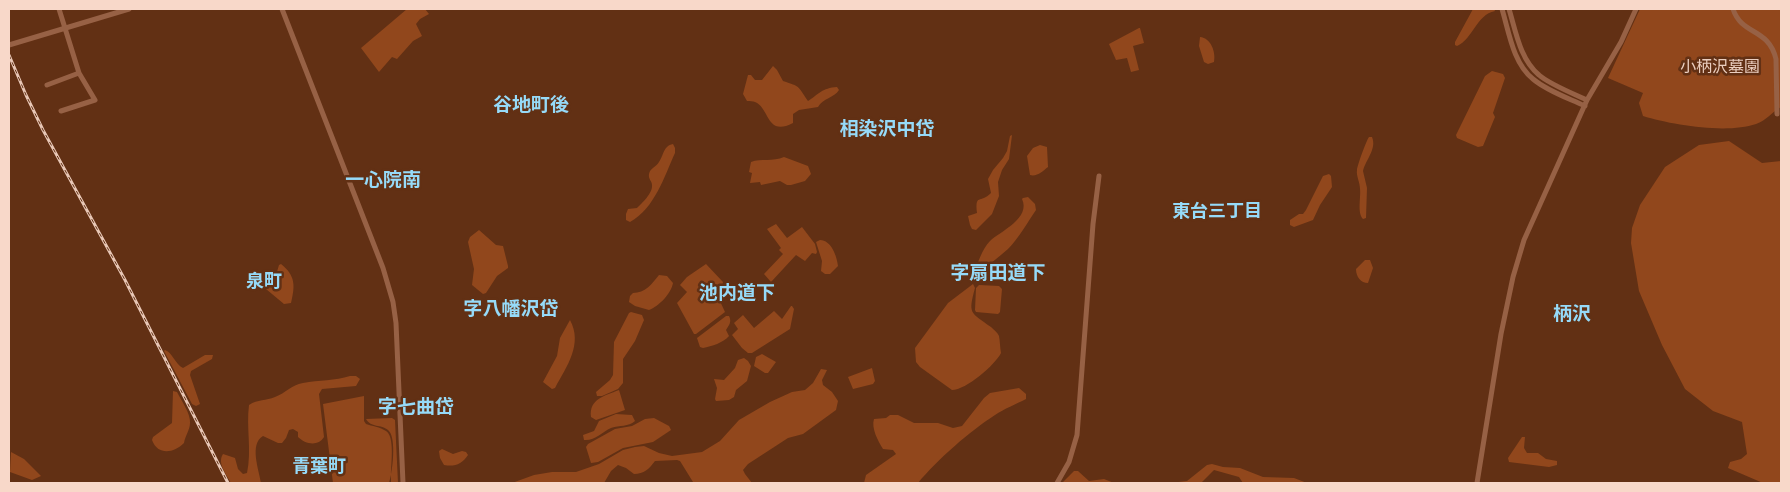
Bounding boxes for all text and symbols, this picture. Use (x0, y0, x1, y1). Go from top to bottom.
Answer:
park label: 小柄沢墓園 (1680, 58, 1760, 78)
district label: 谷地町後 (493, 95, 569, 117)
district label: 相染沢中岱 (840, 119, 934, 141)
district label: 一心院南 (345, 170, 421, 192)
district label: 東台三丁目 (1172, 201, 1262, 223)
district label: 字扇田道下 (951, 263, 1045, 285)
district label: 泉町 (246, 271, 282, 293)
district label: 池内道下 (699, 283, 775, 305)
district label: 字八幡沢岱 (464, 299, 558, 321)
district label: 柄沢 (1553, 304, 1591, 326)
district label: 字七曲岱 (378, 397, 454, 419)
district label: 青葉町 (292, 456, 346, 478)

